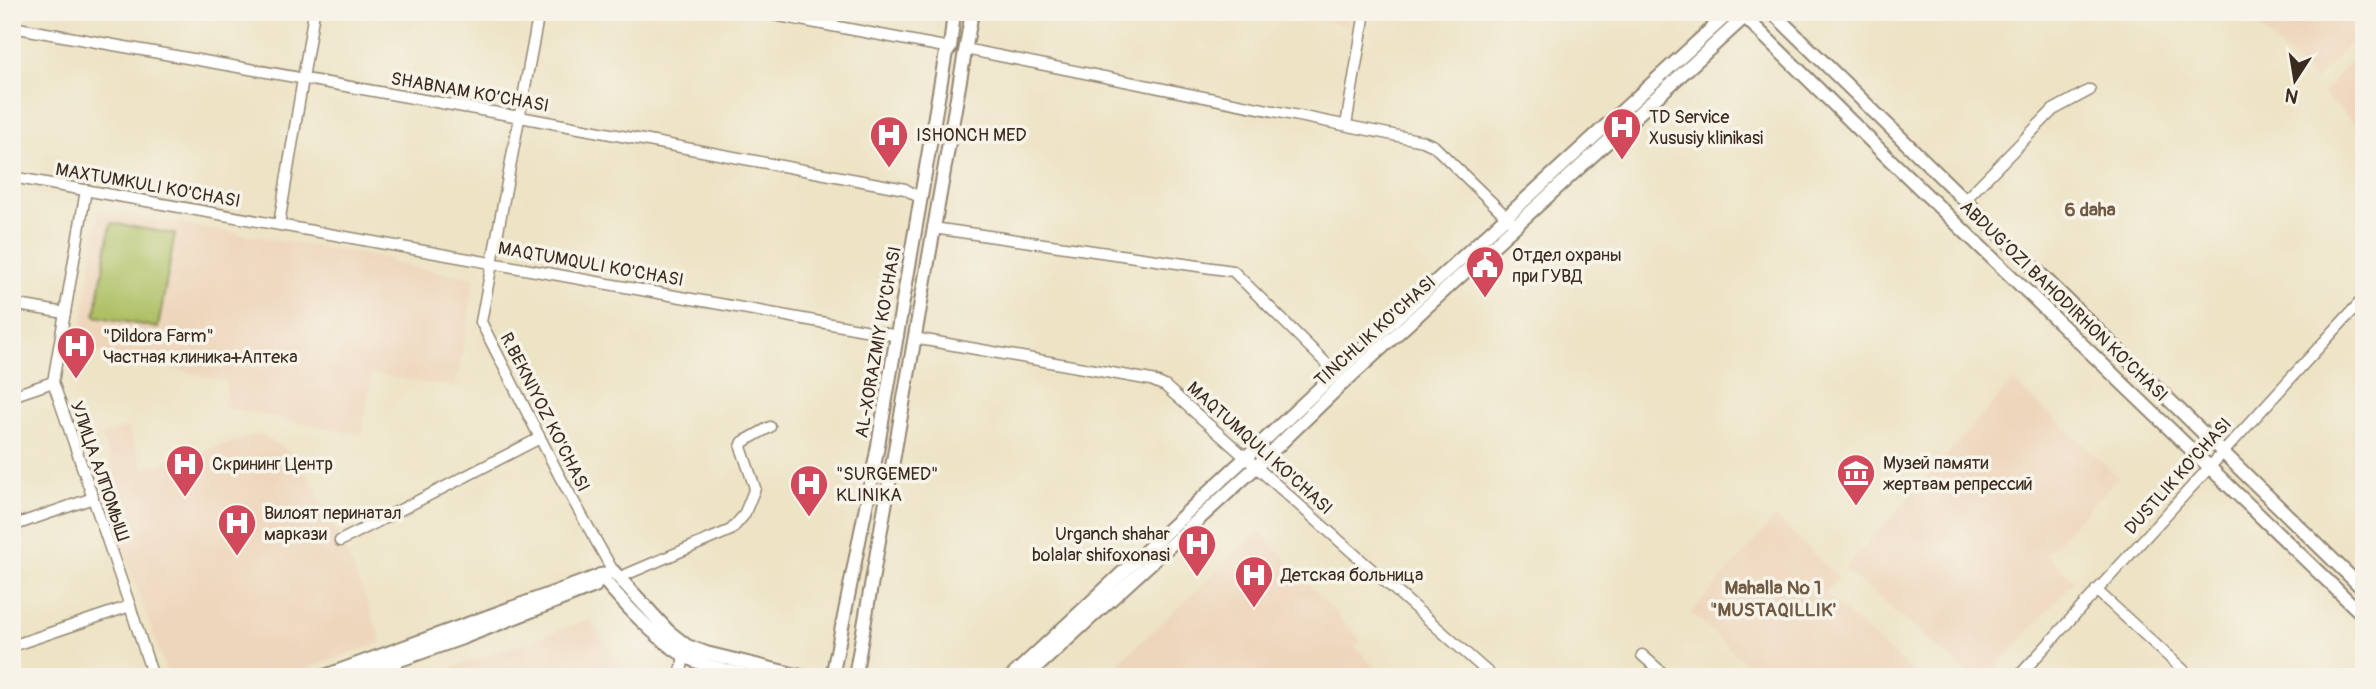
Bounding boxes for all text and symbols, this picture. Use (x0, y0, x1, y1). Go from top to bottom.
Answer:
north arrow (2260, 46, 2330, 116)
street label: SHABNAM KO’CHASI (389, 67, 551, 118)
text: N (2283, 83, 2300, 109)
hospital icon: TD Service Xususiy klinikasi (1601, 106, 1643, 161)
place label: TD Service Xususiy klinikasi (1649, 106, 1763, 150)
hospital icon: ISHONCH MED (868, 114, 910, 169)
place label: ISHONCH MED (916, 124, 1027, 147)
street label: MАXTUMKULI KO'CHASI (54, 158, 242, 213)
street label: ABDUG’OZI BAHODIRHON KO’CHASI (1955, 196, 2172, 407)
district label: 6 daha (2064, 198, 2116, 222)
street label: MAQTUMQULI KO'CHASI (496, 237, 686, 292)
street label: AL-XORAZMIY KO’CHASI (850, 244, 907, 440)
public building icon: Отдел охраны при ГУВД (1464, 244, 1506, 299)
place label: Отдел охраны при ГУВД (1512, 244, 1622, 288)
street label: TINCHLIK KO'CHASI (1310, 271, 1441, 392)
hospital icon: "Dildora Farm" Частная клиника+Аптека (55, 325, 97, 380)
place label: "Dildora Farm" Частная клиника+Аптека (103, 325, 298, 369)
street label: R.BEKNIYOZ KO'CHASI (494, 329, 595, 496)
street label: MAQTUMQULI KO'CHASI (1182, 377, 1337, 520)
street label: УЛИЦА АЛПОМЫШ (65, 398, 134, 544)
street label: DUSTLIK KO'CHASI (2120, 413, 2237, 539)
hospital icon: Скрининг Центр (164, 443, 206, 498)
museum icon: Музей памяти жертвам репрессий (1835, 452, 1877, 507)
place label: Музей памяти жертвам репрессий (1883, 452, 2033, 496)
place label: Скрининг Центр (212, 453, 333, 476)
hospital icon: "SURGEMED" KLINIKA (788, 463, 830, 518)
place label: "SURGEMED" KLINIKA (836, 463, 938, 507)
hospital icon: Вилоят перинатал маркази (216, 502, 258, 557)
place label: Вилоят перинатал маркази (264, 502, 401, 546)
place label: Urganch shahar bolalar shifoxonasi (1032, 523, 1171, 567)
hospital icon: Urganch shahar bolalar shifoxonasi (1176, 523, 1218, 578)
hospital icon: Детская больница (1233, 554, 1275, 609)
place label: Детская больница (1280, 564, 1423, 587)
district label: Mahalla № 1 "MUSTAQILLIK' (1710, 576, 1836, 622)

